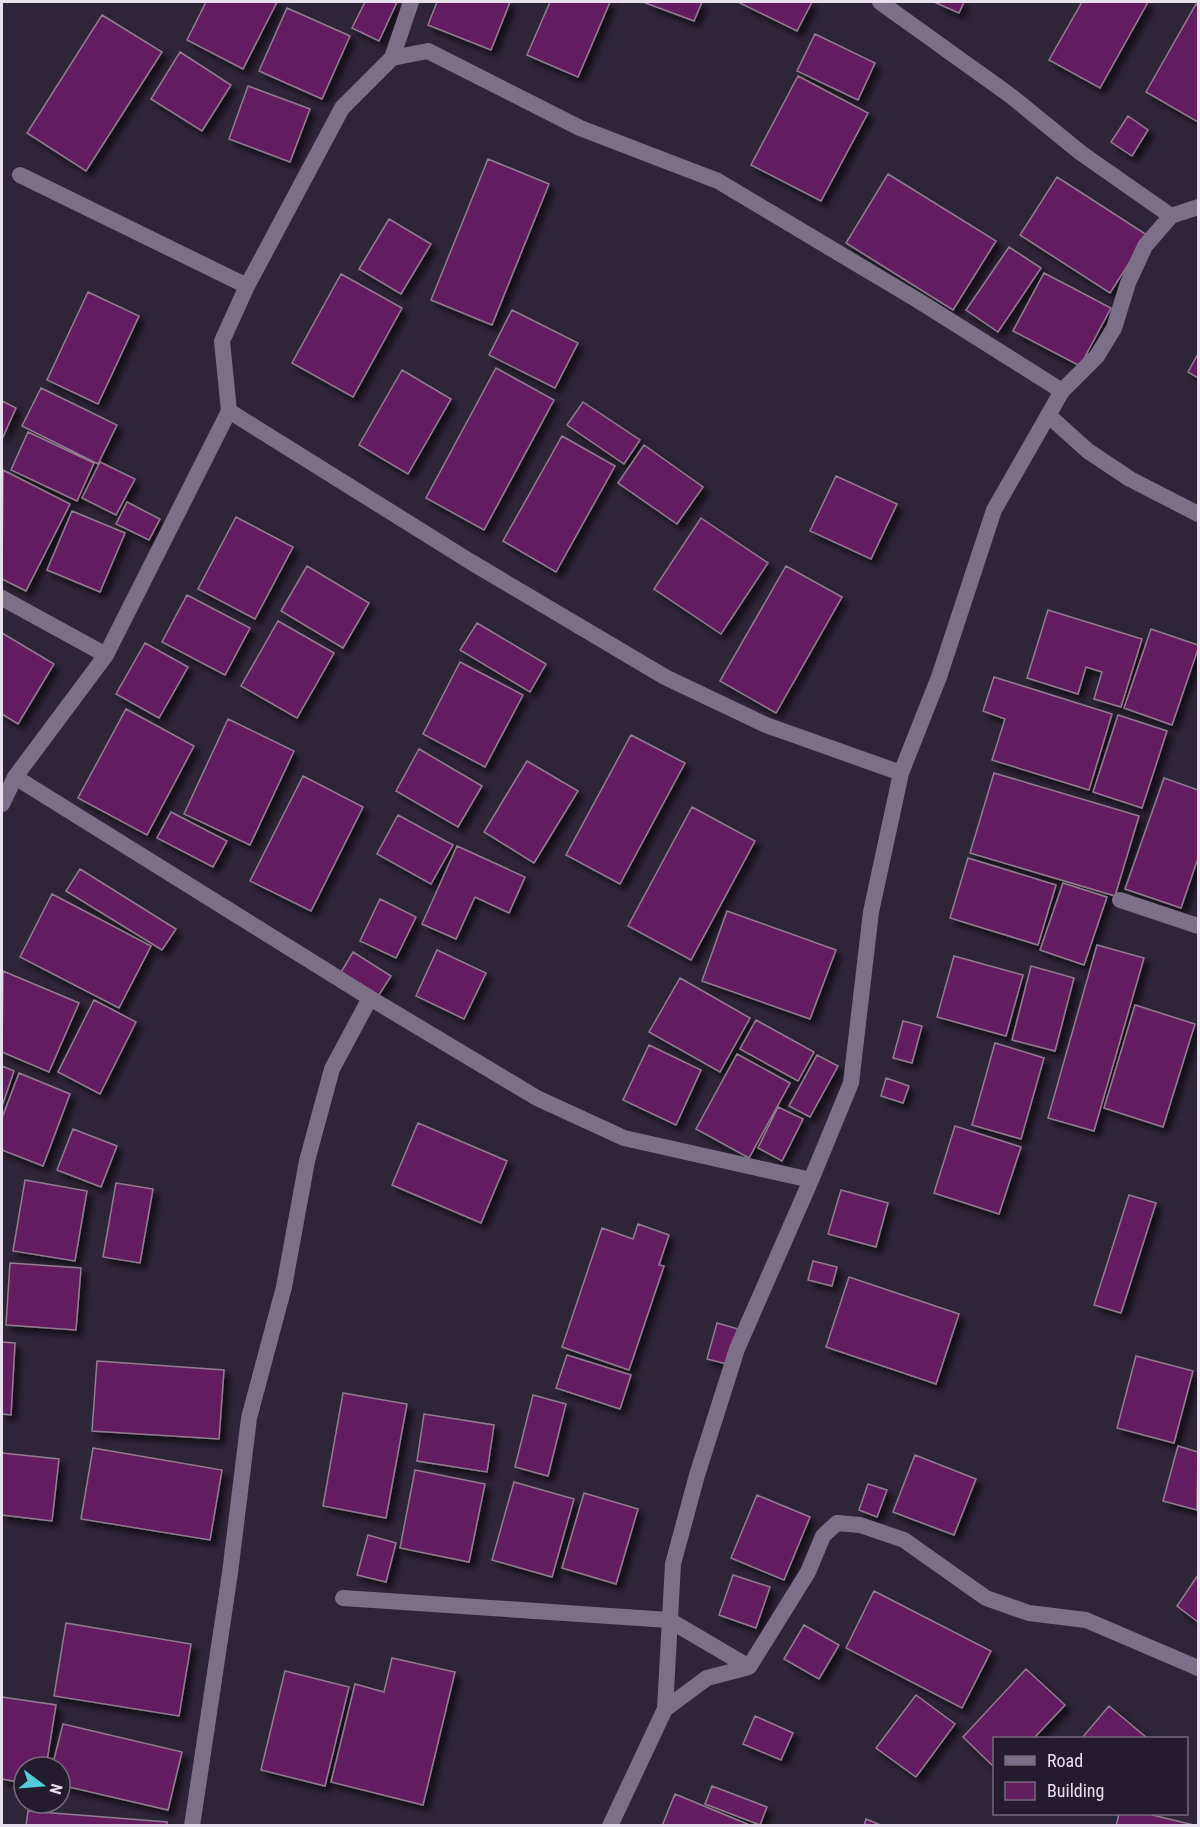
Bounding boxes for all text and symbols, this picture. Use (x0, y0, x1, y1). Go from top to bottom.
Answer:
legend (993, 1737, 1188, 1815)
text: Road (1047, 1750, 1083, 1771)
north arrow (12, 1755, 72, 1815)
text: Building (1047, 1780, 1104, 1801)
text: N (45, 1782, 66, 1796)

